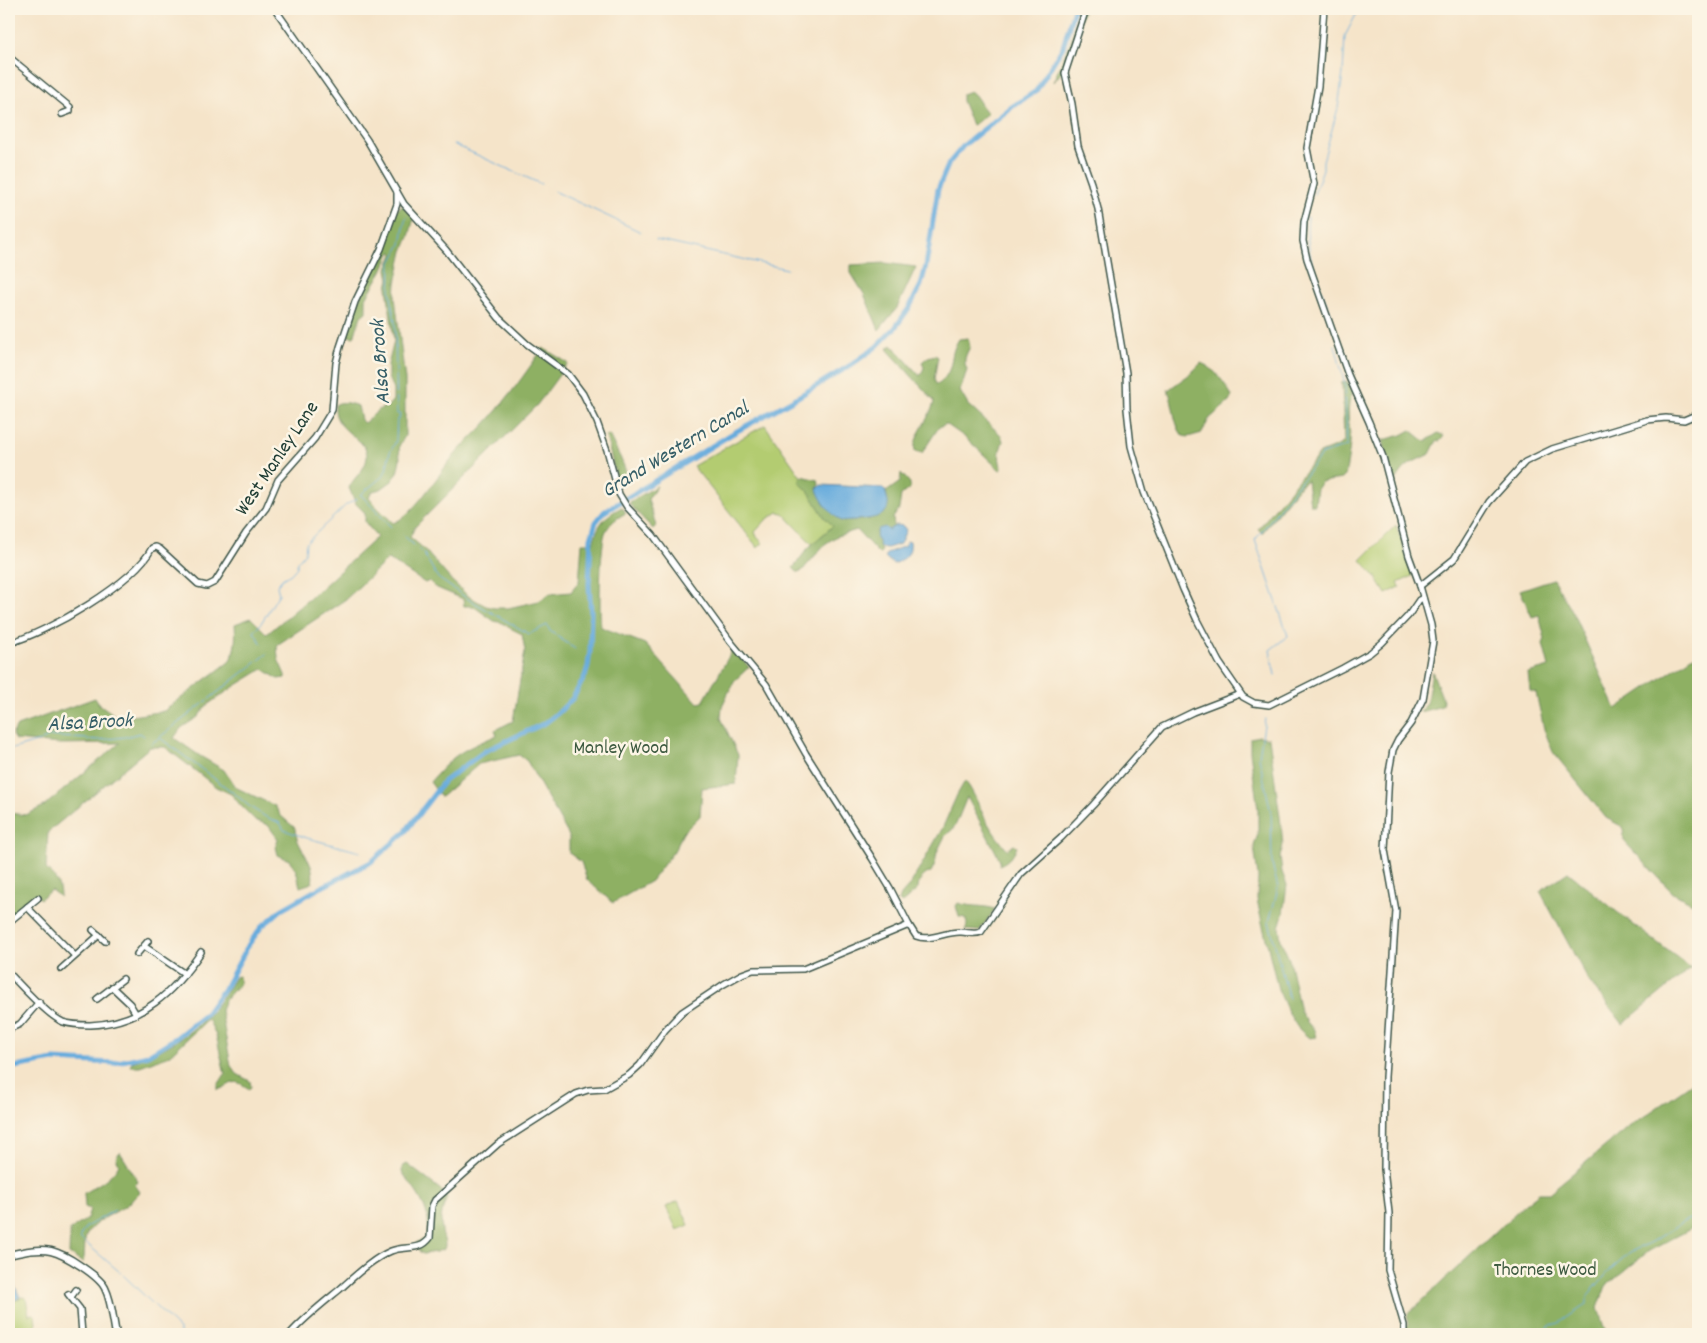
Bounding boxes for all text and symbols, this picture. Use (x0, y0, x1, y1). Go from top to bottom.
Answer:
water label: Alsa Brook (364, 316, 400, 405)
water label: Grand Western Canal (597, 394, 757, 507)
street label: West Manley Lane (229, 396, 327, 522)
water label: Alsa Brook (47, 707, 136, 741)
park label: Manley Wood (573, 735, 669, 763)
park label: Thornes Wood (1493, 1257, 1597, 1285)

